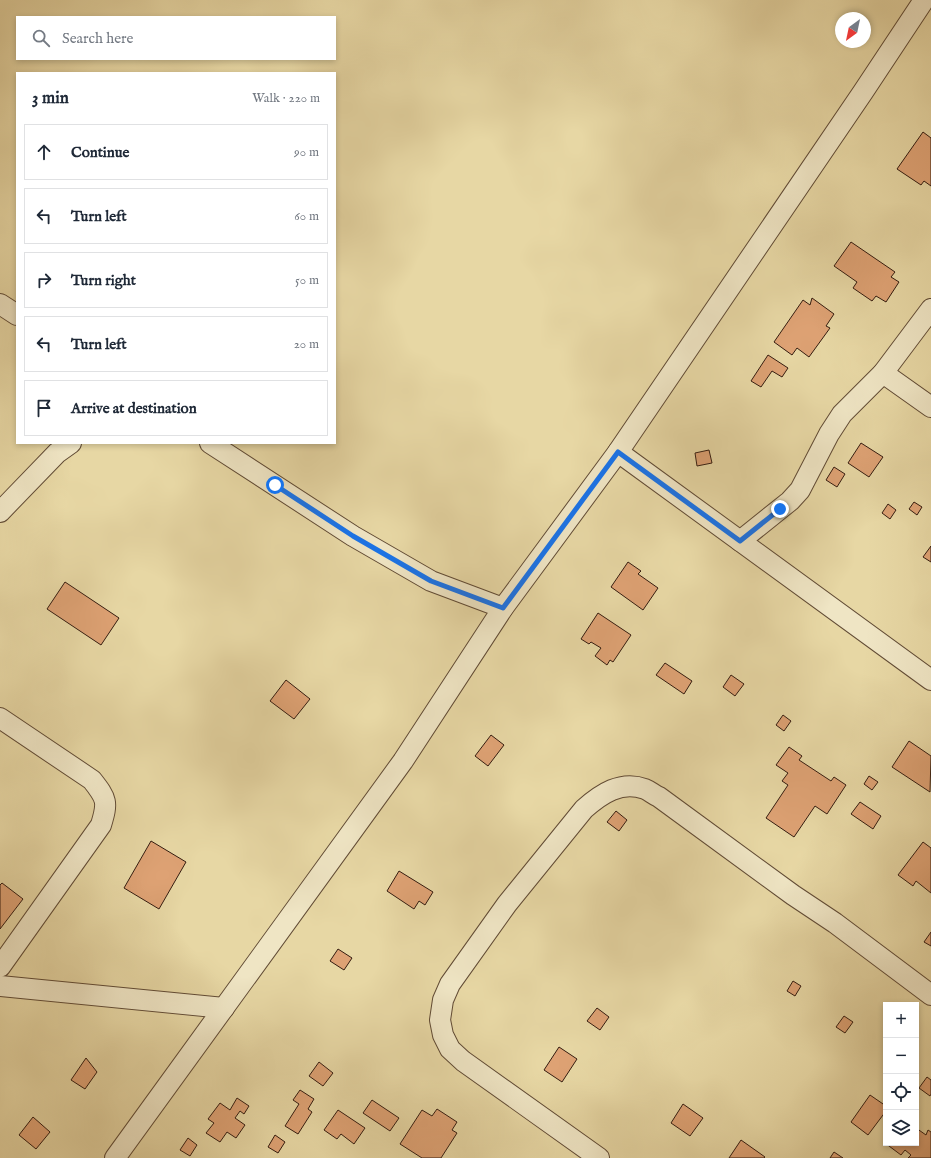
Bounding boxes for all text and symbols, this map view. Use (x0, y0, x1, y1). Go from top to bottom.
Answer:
north arrow (835, 12, 871, 48)
search box (16, 16, 336, 60)
icon: search (30, 27, 52, 49)
text: Search here (62, 29, 133, 48)
text: 3 min (32, 88, 69, 109)
text: Walk · 220 m (252, 90, 320, 107)
icon: ahead (33, 141, 55, 163)
text: Continue (71, 143, 129, 162)
text: 90 m (294, 144, 319, 161)
icon: left (33, 205, 55, 227)
text: Turn left (71, 207, 127, 226)
text: 60 m (294, 208, 319, 225)
icon: right (33, 269, 55, 291)
text: Turn right (71, 271, 136, 290)
text: 50 m (295, 272, 319, 289)
icon: left (33, 333, 55, 355)
text: Turn left (71, 335, 127, 354)
text: 20 m (294, 336, 319, 353)
icon: arrive (33, 397, 55, 419)
text: Arrive at destination (71, 399, 197, 418)
route start (266, 476, 284, 494)
route end (771, 500, 789, 518)
map controls (883, 1002, 919, 1146)
button: + (883, 1002, 919, 1038)
button: − (883, 1038, 919, 1074)
button: locate (883, 1074, 919, 1110)
button: layers (883, 1110, 919, 1146)

